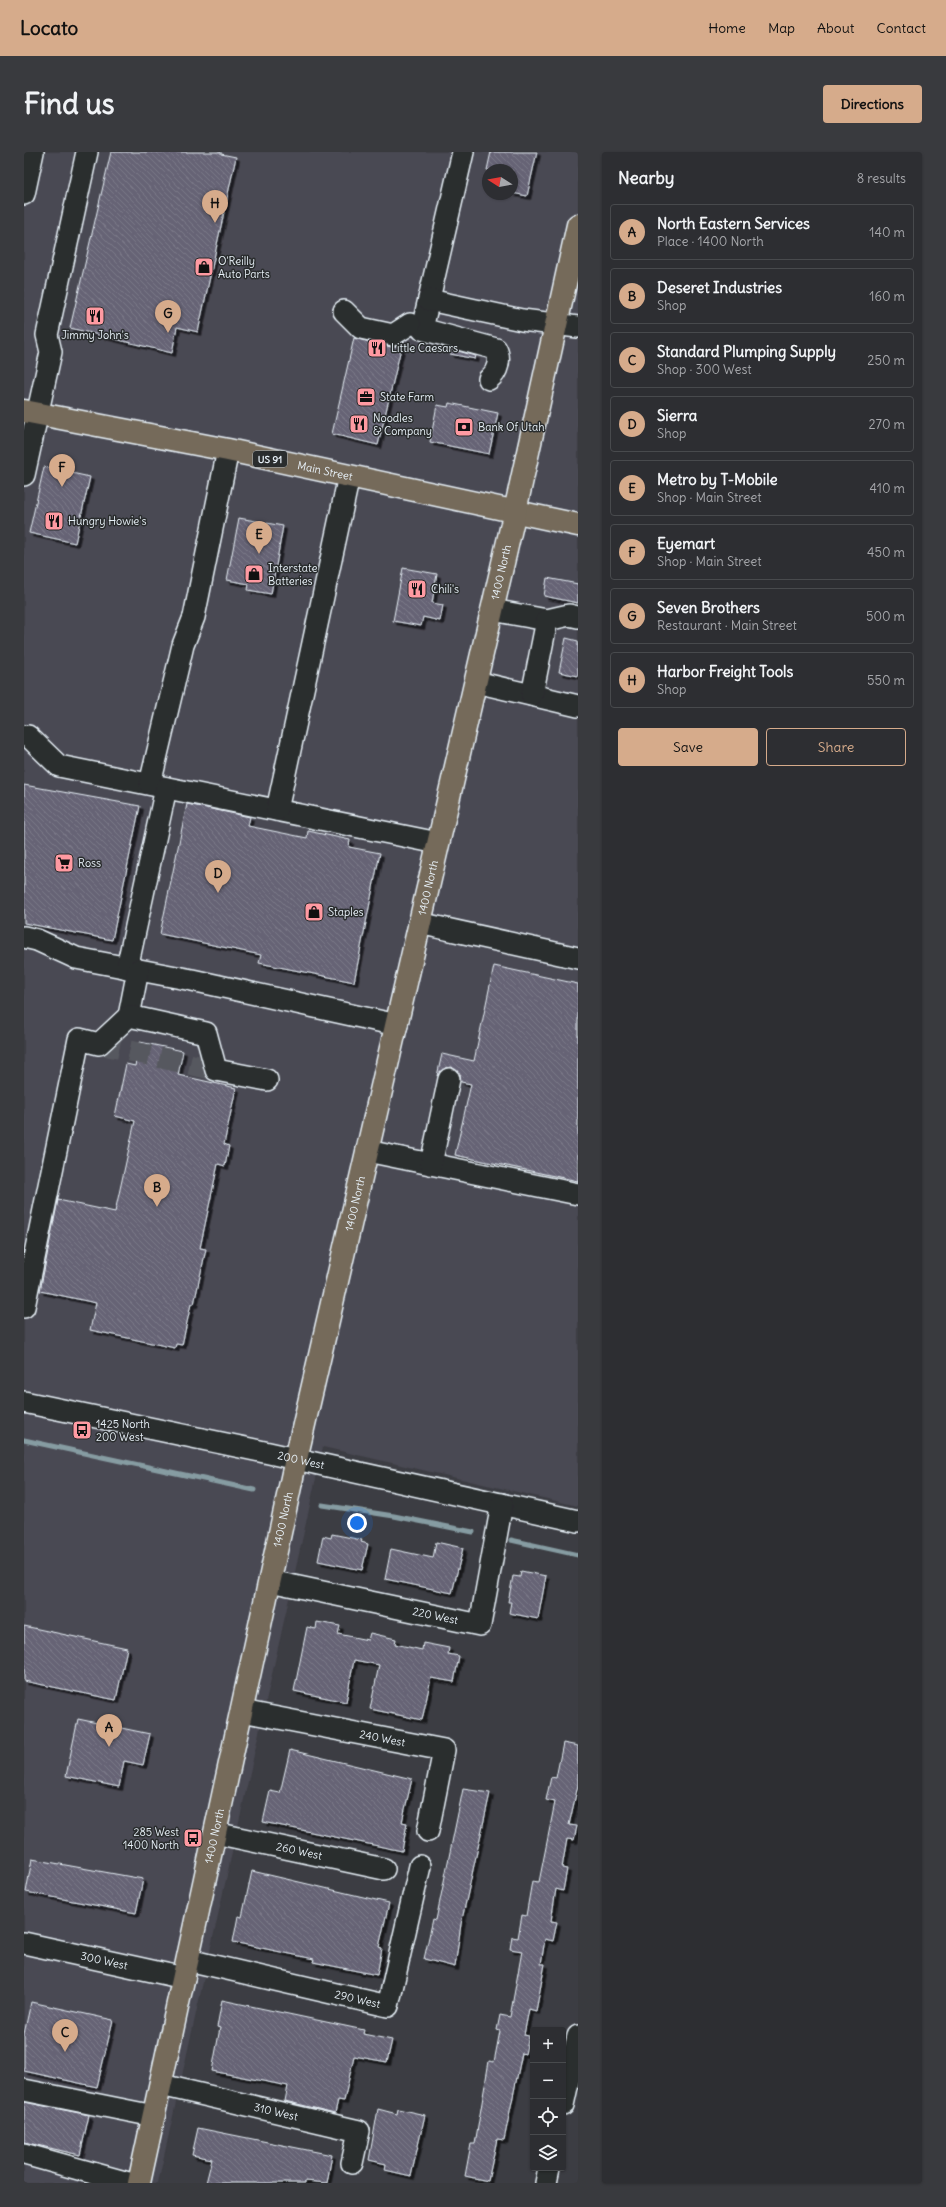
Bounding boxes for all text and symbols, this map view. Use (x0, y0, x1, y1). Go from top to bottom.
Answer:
text: Locato (20, 16, 78, 40)
text: Home (708, 19, 746, 37)
text: Map (768, 19, 795, 37)
text: About (817, 19, 855, 37)
text: Contact (877, 19, 926, 37)
button: Directions (823, 85, 922, 123)
text: Find us (24, 86, 115, 122)
north arrow (482, 164, 518, 200)
text: Nearby (618, 167, 674, 189)
text: 8 results (857, 170, 906, 187)
pin: H (202, 190, 228, 223)
text: North Eastern Services (657, 214, 810, 233)
text: A (628, 224, 636, 241)
text: 140 m (869, 224, 905, 241)
text: Place · 1400 North (657, 233, 764, 250)
place label: O'Reilly Auto Parts (218, 254, 270, 281)
shop icon: O'Reilly Auto Parts (193, 256, 215, 278)
text: Deseret Industries (657, 278, 782, 297)
text: B (628, 288, 636, 305)
text: 160 m (869, 288, 905, 305)
text: Shop (657, 297, 686, 314)
pin: G (155, 300, 181, 333)
restaurant icon: Jimmy John's (84, 305, 106, 327)
place label: Jimmy John's (61, 328, 129, 342)
restaurant icon: Little Caesars (366, 337, 388, 359)
place label: Little Caesars (391, 341, 458, 355)
text: Standard Plumping Supply (657, 342, 836, 361)
text: C (628, 352, 636, 369)
text: 250 m (867, 352, 905, 369)
text: Shop · 300 West (657, 361, 752, 378)
office icon: State Farm (355, 386, 377, 408)
place label: State Farm (380, 390, 435, 404)
text: Sierra (657, 406, 697, 425)
place label: Noodles & Company (373, 411, 432, 438)
restaurant icon: Noodles & Company (348, 413, 370, 435)
bank icon: Bank Of Utah (453, 416, 475, 438)
text: D (627, 416, 637, 433)
text: 270 m (868, 416, 905, 433)
place label: Bank Of Utah (478, 420, 545, 434)
text: Shop (657, 425, 686, 442)
road number: US 91 (253, 451, 287, 467)
pin: F (49, 454, 75, 487)
street label: Main Street (296, 458, 354, 484)
text: Metro by T-Mobile (657, 470, 778, 489)
text: E (628, 480, 636, 497)
text: 410 m (869, 480, 905, 497)
text: Shop · Main Street (657, 489, 762, 506)
restaurant icon: Hungry Howie's (43, 510, 65, 532)
place label: Hungry Howie's (68, 514, 146, 528)
pin: E (246, 521, 272, 554)
text: Eyemart (657, 534, 715, 553)
street label: 1400 North (488, 543, 514, 601)
text: F (628, 544, 636, 561)
text: 450 m (867, 544, 905, 561)
text: Shop · Main Street (657, 553, 762, 570)
place label: Interstate Batteries (268, 561, 318, 588)
shop icon: Interstate Batteries (243, 563, 265, 585)
restaurant icon: Chili's (406, 578, 428, 600)
place label: Chili's (431, 582, 459, 596)
text: Seven Brothers (657, 598, 760, 617)
text: G (627, 608, 637, 625)
text: 500 m (866, 608, 905, 625)
text: Restaurant · Main Street (657, 617, 797, 634)
text: Harbor Freight Tools (657, 662, 793, 681)
text: H (627, 672, 637, 689)
text: 550 m (867, 672, 905, 689)
text: Shop (657, 681, 686, 698)
button: Save (618, 728, 758, 766)
button: Share (766, 728, 906, 766)
supermarket icon: Ross (53, 852, 75, 874)
place label: Ross (78, 856, 101, 870)
street label: 1400 North (415, 859, 441, 917)
pin: D (205, 860, 231, 893)
shop icon: Staples (303, 901, 325, 923)
place label: Staples (328, 905, 364, 919)
pin: B (144, 1174, 170, 1207)
street label: 1400 North (342, 1175, 368, 1232)
place label: 1425 North 200 West (96, 1417, 150, 1444)
bus stop icon: 1425 North 200 West (71, 1419, 93, 1441)
street label: 200 West (276, 1448, 326, 1472)
street label: 1400 North (270, 1491, 296, 1548)
your location (347, 1513, 367, 1533)
street label: 220 West (411, 1604, 460, 1627)
pin: A (96, 1714, 122, 1747)
street label: 240 West (358, 1727, 407, 1749)
street label: 1400 North (201, 1807, 227, 1865)
place label: 285 West 1400 North (123, 1825, 179, 1852)
bus stop icon: 285 West 1400 North (182, 1827, 204, 1849)
street label: 260 West (275, 1839, 324, 1863)
street label: 300 West (79, 1949, 129, 1973)
street label: 290 West (333, 1987, 382, 2011)
pin: C (52, 2019, 78, 2052)
map controls (530, 2027, 566, 2171)
button: + (530, 2027, 566, 2063)
button: − (530, 2063, 566, 2099)
button: locate (530, 2099, 566, 2135)
street label: 310 West (253, 2100, 300, 2124)
button: layers (530, 2135, 566, 2171)

